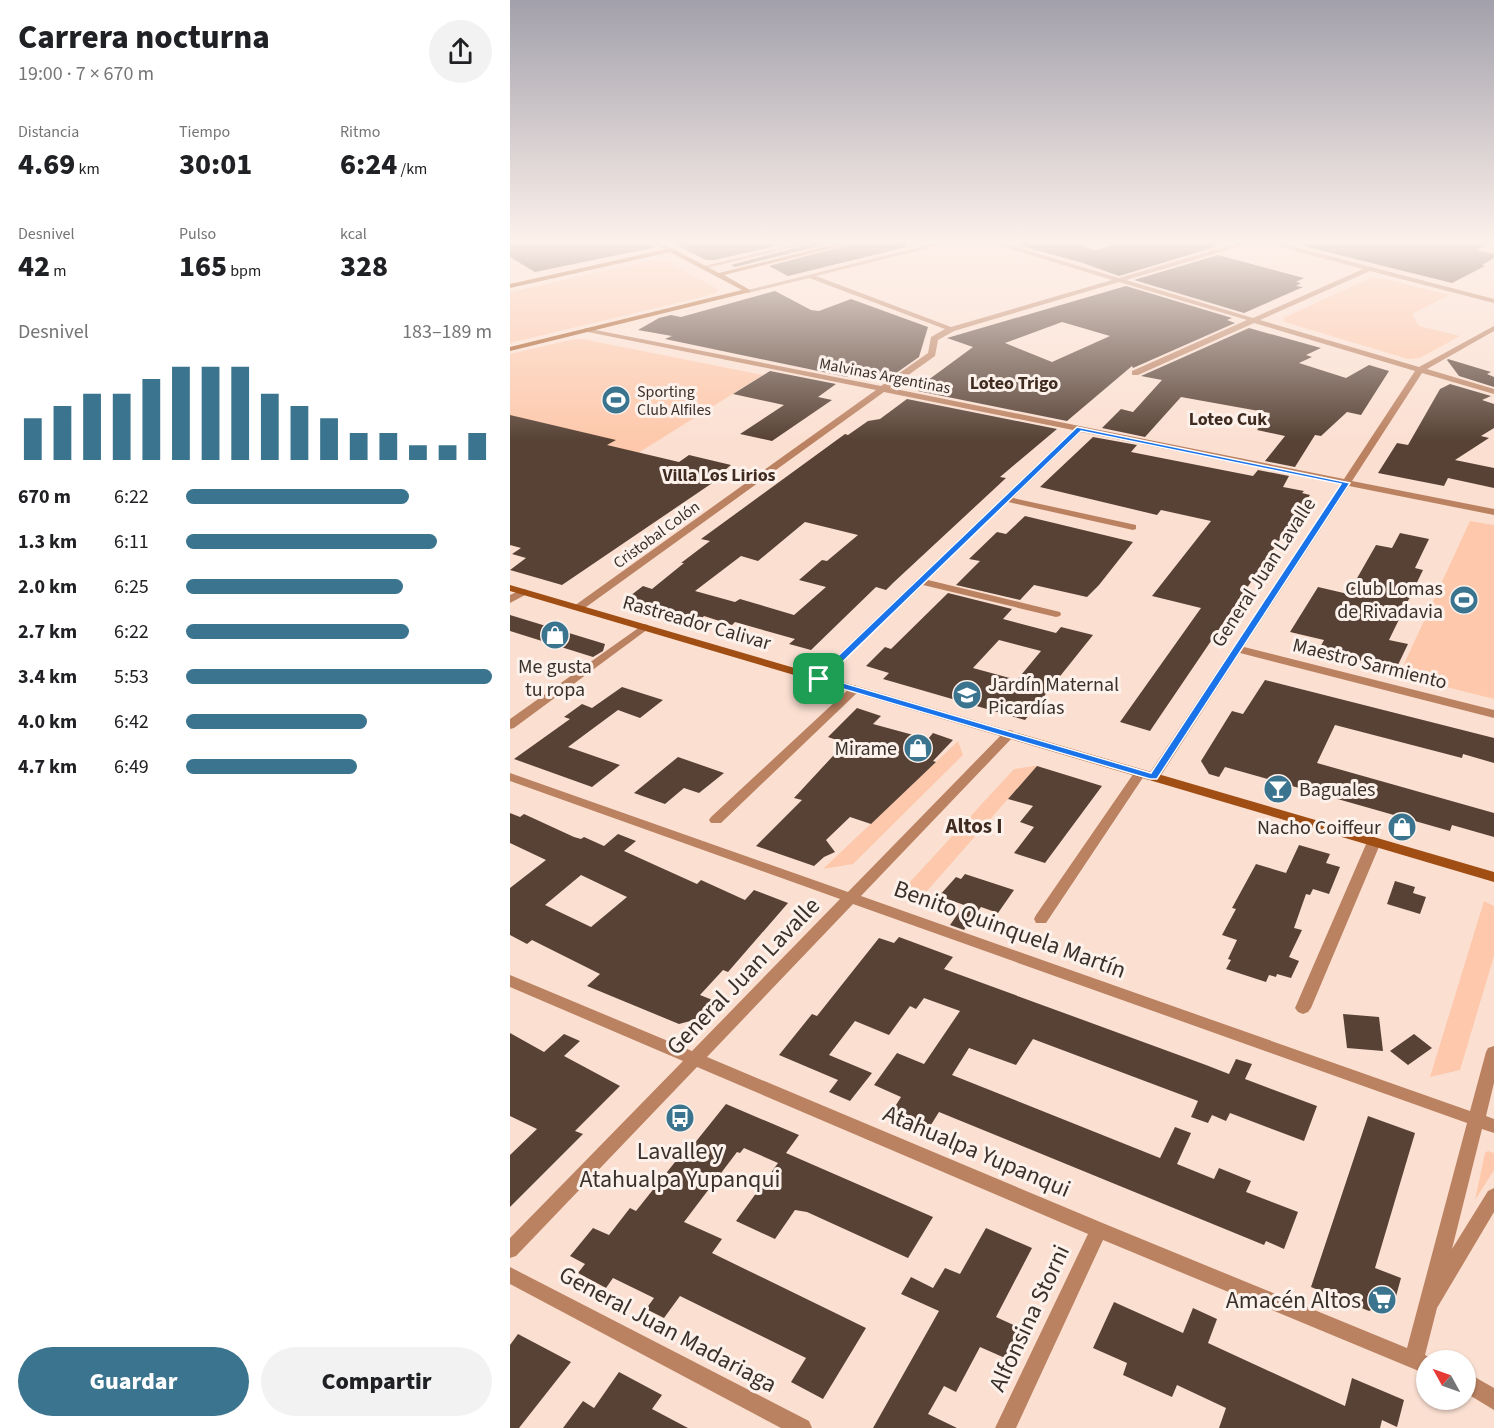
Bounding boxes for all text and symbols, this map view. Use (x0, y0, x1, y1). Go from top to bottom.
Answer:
text: Carrera nocturna (18, 14, 270, 61)
button: share (429, 20, 492, 83)
text: 19:00 · 7 × 670 m (18, 60, 154, 88)
text: Distancia (18, 121, 79, 143)
text: Tiempo (179, 121, 230, 143)
text: Ritmo (340, 121, 380, 143)
text: 4.69 (18, 143, 75, 186)
text: 30:01 (179, 143, 252, 186)
text: 6:24 (340, 143, 397, 186)
text: km (75, 158, 100, 180)
text: /km (397, 158, 427, 180)
text: Desnivel (18, 223, 75, 245)
text: Pulso (179, 223, 216, 245)
text: kcal (340, 223, 367, 245)
text: 42 (18, 245, 50, 288)
text: 165 (179, 245, 227, 288)
text: 328 (340, 245, 388, 288)
text: m (50, 260, 67, 282)
text: bpm (227, 260, 261, 282)
text: Desnivel (18, 318, 89, 346)
text: 183–189 m (402, 318, 492, 346)
street label: Malvinas Argentinas (817, 352, 953, 400)
district label: Loteo Trigo (970, 371, 1058, 396)
place label: Sporting Club Alfiles (637, 381, 711, 421)
sports icon: Sporting Club Alfiles (600, 384, 632, 416)
district label: Loteo Cuk (1189, 407, 1267, 432)
district label: Villa Los Lirios (661, 463, 776, 488)
text: 670 m (18, 483, 71, 511)
text: 6:22 (114, 483, 149, 511)
street label: General Juan Lavalle (1205, 492, 1323, 653)
street label: Cristobal Colón (609, 496, 704, 574)
text: 1.3 km (18, 528, 77, 556)
text: 6:11 (114, 528, 149, 556)
text: 2.0 km (18, 573, 77, 601)
text: 6:25 (114, 573, 149, 601)
place label: Club Lomas de Rivadavia (1337, 575, 1443, 626)
sports icon: Club Lomas de Rivadavia (1448, 584, 1480, 616)
street label: Rastreador Calivar (619, 588, 774, 658)
text: 2.7 km (18, 618, 77, 646)
text: 6:22 (114, 618, 149, 646)
shop icon: Me gusta tu ropa (539, 619, 571, 651)
street label: Maestro Sarmiento (1290, 631, 1450, 697)
place label: Me gusta tu ropa (518, 653, 592, 704)
pin (793, 653, 844, 704)
icon: arrive (802, 662, 835, 695)
text: 3.4 km (18, 663, 77, 691)
text: 5:53 (114, 663, 149, 691)
place label: Jardín Maternal Picardías (988, 671, 1119, 722)
school or university icon: Jardín Maternal Picardías (951, 679, 983, 711)
text: 4.0 km (18, 708, 77, 736)
text: 6:42 (114, 708, 149, 736)
shop icon: Mirame (902, 732, 934, 764)
place label: Mirame (834, 735, 897, 763)
text: 4.7 km (18, 753, 77, 781)
text: 6:49 (114, 753, 149, 781)
bar icon: Baguales (1262, 773, 1294, 805)
place label: Baguales (1299, 776, 1375, 804)
district label: Altos I (944, 811, 1003, 841)
shop icon: Nacho Coiffeur (1386, 811, 1418, 843)
place label: Nacho Coiffeur (1257, 814, 1381, 842)
street label: Benito Quinquela Martín (889, 871, 1131, 988)
street label: General Juan Lavalle (659, 889, 828, 1063)
street label: Atahualpa Yupanqui (878, 1096, 1076, 1207)
bus stop icon: Lavalle y Atahualpa Yupanqui (664, 1102, 696, 1134)
place label: Lavalle y Atahualpa Yupanqui (580, 1134, 780, 1197)
street label: Alfonsina Storni (980, 1239, 1079, 1397)
street label: General Juan Madariaga (553, 1257, 783, 1402)
place label: Amacén Altos (1226, 1283, 1361, 1318)
supermarket icon: Amacén Altos (1366, 1284, 1398, 1316)
button: Guardar (18, 1347, 249, 1416)
button: Compartir (261, 1347, 492, 1416)
north arrow (1416, 1350, 1476, 1410)
map controls (1416, 1350, 1476, 1410)

